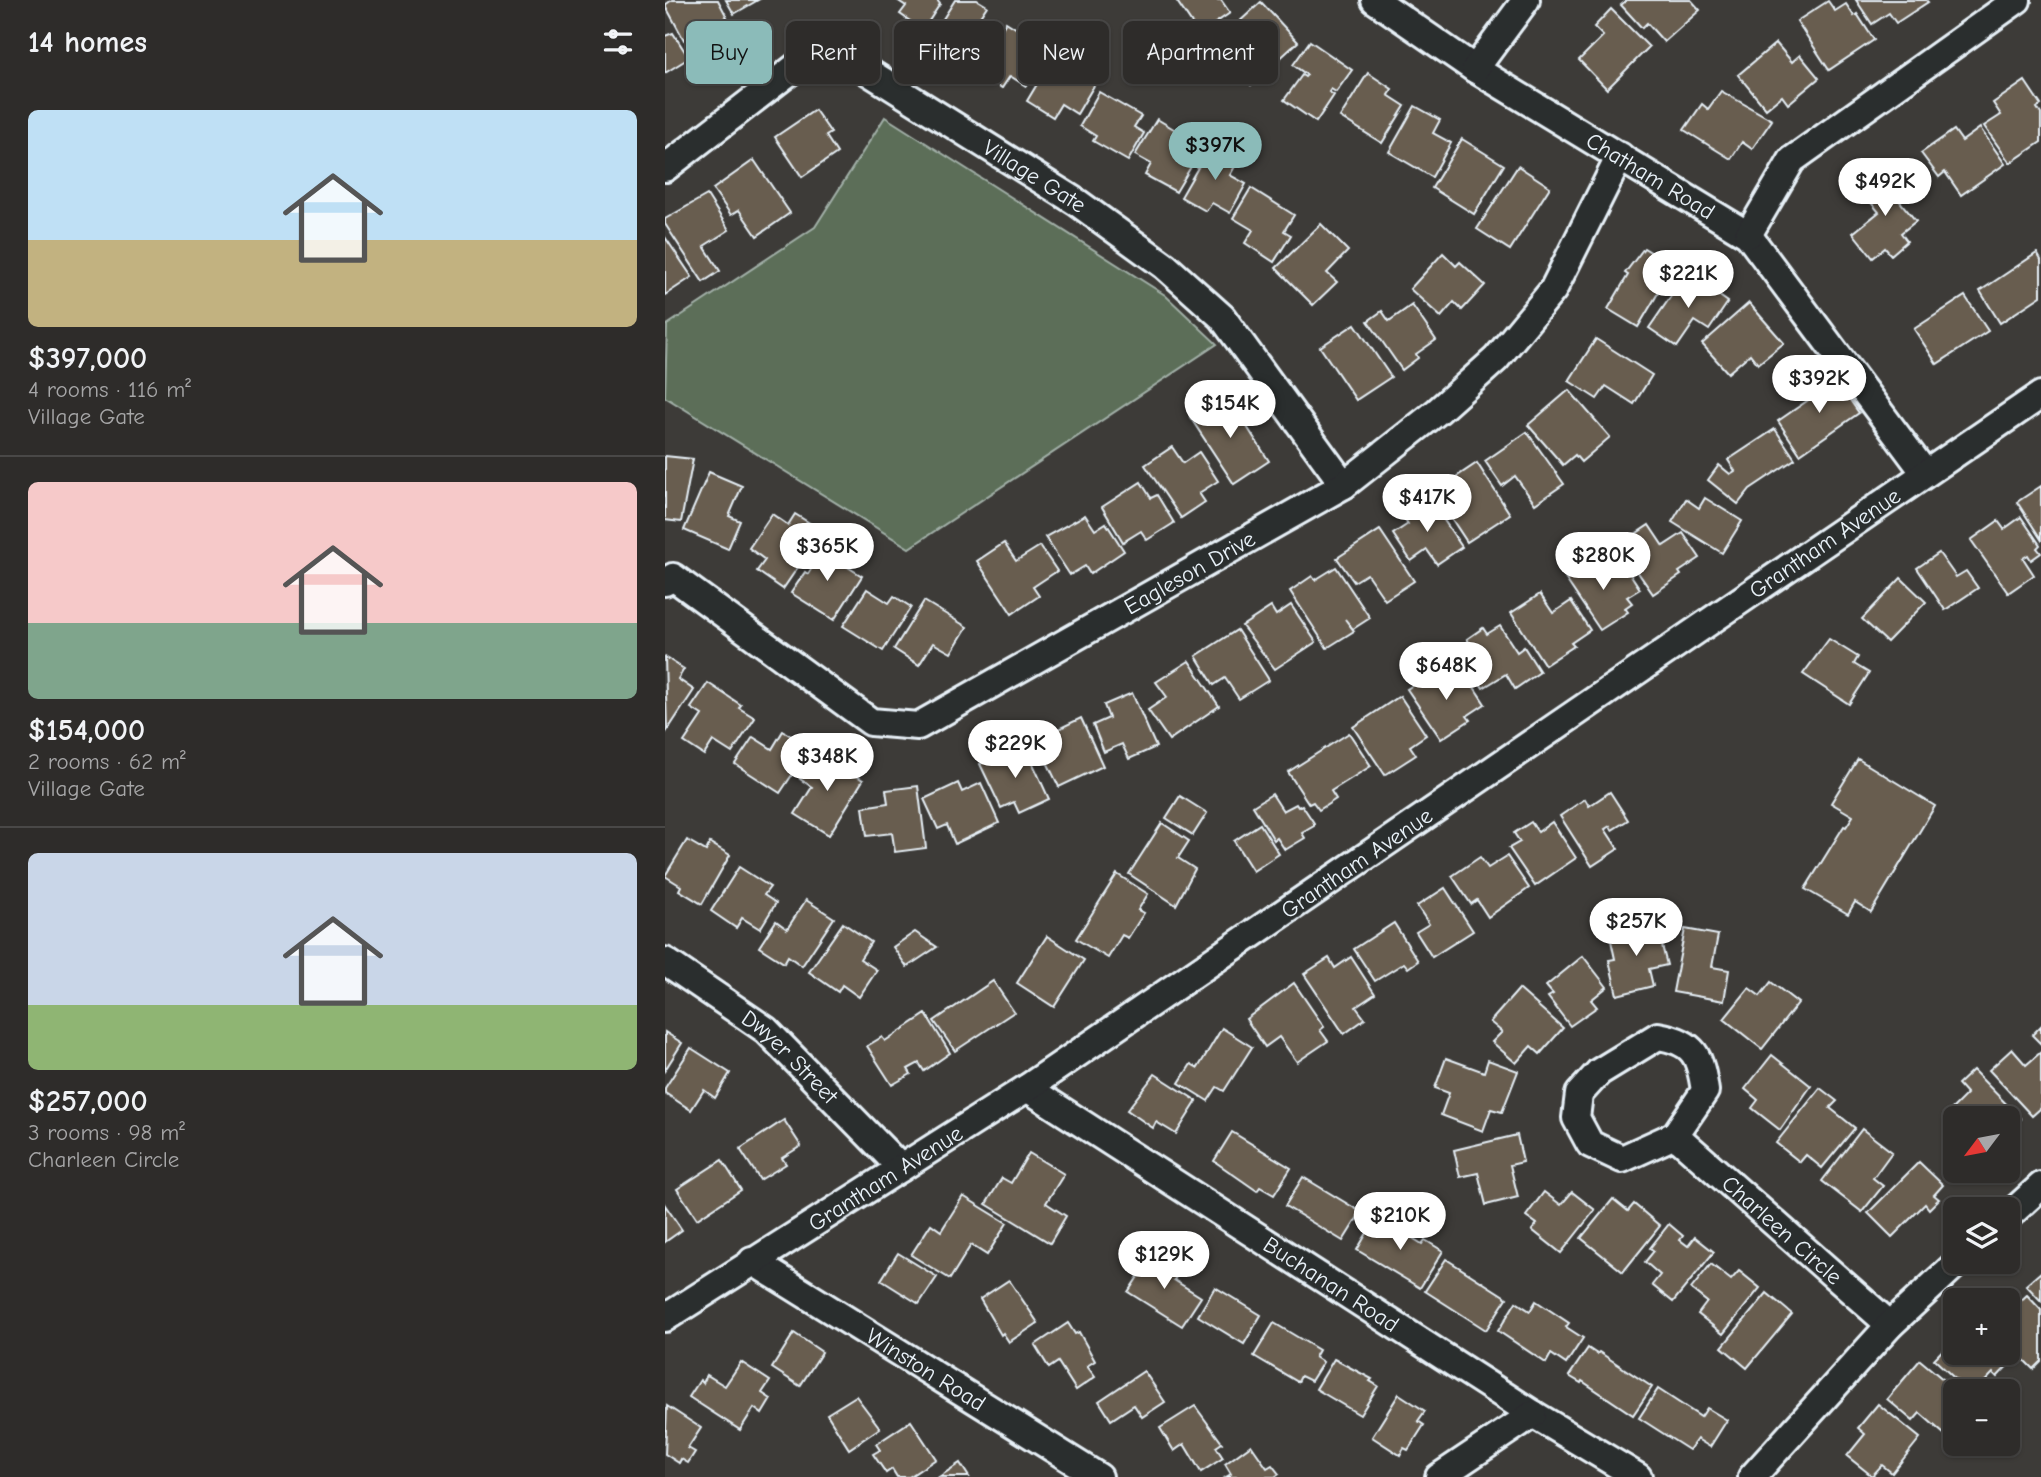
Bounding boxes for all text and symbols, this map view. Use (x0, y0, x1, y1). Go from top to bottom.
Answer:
chip: Buy (686, 21, 772, 84)
chip: Rent (786, 21, 880, 84)
chip: Filters (894, 21, 1004, 84)
chip: New (1018, 21, 1109, 84)
chip: Apartment (1123, 21, 1278, 84)
icon: filters (599, 23, 637, 61)
text: 14 homes (28, 25, 147, 60)
pin: $397K (1166, 122, 1264, 182)
street label: Chatham Road (1581, 127, 1720, 226)
text: $397K (1185, 131, 1245, 158)
street label: Village Gate (978, 134, 1092, 219)
icon: home (270, 155, 396, 281)
pin: $492K (1836, 158, 1934, 218)
text: $492K (1854, 167, 1916, 194)
pin: $221K (1639, 250, 1737, 310)
text: $221K (1659, 259, 1717, 286)
text: $397,000 (28, 341, 147, 376)
pin: $392K (1770, 356, 1868, 415)
text: $392K (1788, 364, 1850, 391)
text: 4 rooms · 116 m² (28, 376, 191, 403)
pin: $154K (1181, 380, 1279, 440)
text: $154K (1201, 389, 1259, 416)
text: Village Gate (28, 403, 145, 430)
pin: $417K (1378, 475, 1476, 534)
street label: Grantham Avenue (1744, 482, 1906, 604)
text: $417K (1399, 483, 1455, 510)
pin: $365K (778, 524, 876, 583)
street label: Eagleson Drive (1120, 525, 1260, 621)
icon: home (270, 527, 396, 653)
text: $365K (796, 532, 858, 559)
pin: $280K (1554, 532, 1652, 592)
text: $280K (1571, 541, 1635, 568)
pin: $648K (1397, 642, 1495, 702)
text: $648K (1415, 651, 1477, 678)
text: $154,000 (28, 713, 145, 748)
pin: $229K (966, 720, 1064, 780)
text: $229K (984, 729, 1046, 756)
pin: $348K (778, 734, 876, 793)
text: $348K (797, 742, 857, 769)
text: 2 rooms · 62 m² (28, 748, 186, 775)
text: Village Gate (28, 775, 145, 802)
street label: Grantham Avenue (1276, 802, 1438, 924)
icon: home (270, 898, 396, 1024)
pin: $257K (1587, 898, 1685, 958)
text: $257K (1606, 907, 1666, 934)
street label: Dwyer Street (736, 1004, 845, 1111)
text: $257,000 (28, 1084, 148, 1119)
north arrow (1943, 1106, 2019, 1183)
map controls (1943, 1106, 2020, 1456)
text: 3 rooms · 98 m² (28, 1119, 185, 1146)
street label: Grantham Avenue (803, 1119, 968, 1237)
text: Charleen Circle (28, 1146, 179, 1173)
street label: Charleen Circle (1716, 1170, 1848, 1290)
pin: $210K (1351, 1192, 1449, 1252)
button: layers (1943, 1197, 2020, 1274)
text: $210K (1370, 1201, 1430, 1228)
street label: Buchanan Road (1258, 1231, 1404, 1338)
pin: $129K (1115, 1232, 1213, 1291)
text: $129K (1134, 1240, 1194, 1267)
button: + (1943, 1288, 2020, 1365)
street label: Winston Road (861, 1322, 991, 1417)
button: − (1943, 1379, 2020, 1456)

